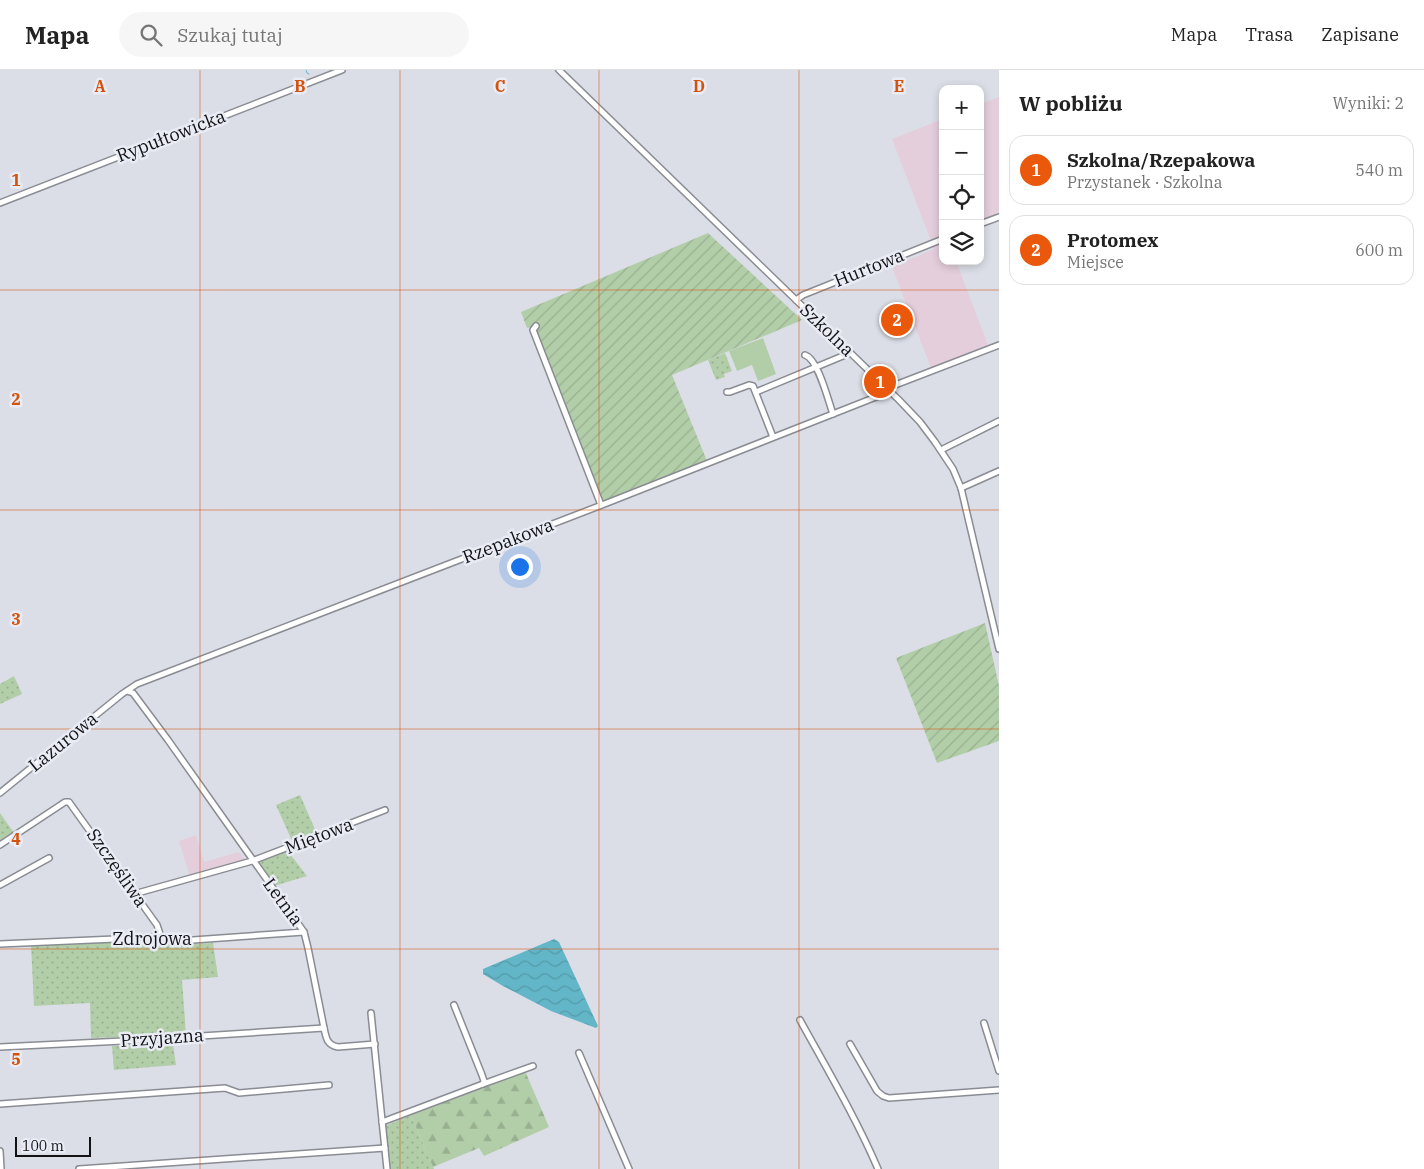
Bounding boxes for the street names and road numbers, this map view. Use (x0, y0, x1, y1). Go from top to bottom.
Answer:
street label: Rypułtowicka (113, 104, 229, 167)
street label: Hurtowa (830, 243, 907, 292)
street label: Szkolna (795, 298, 859, 361)
street label: Rzepakowa (459, 513, 557, 568)
street label: Lazurowa (23, 707, 102, 777)
street label: Miętowa (282, 812, 356, 859)
street label: Szczęśliwa (82, 824, 153, 912)
street label: Letnia (258, 873, 309, 930)
street label: Zdrojowa (112, 927, 192, 950)
street label: Przyjazna (119, 1023, 205, 1052)

